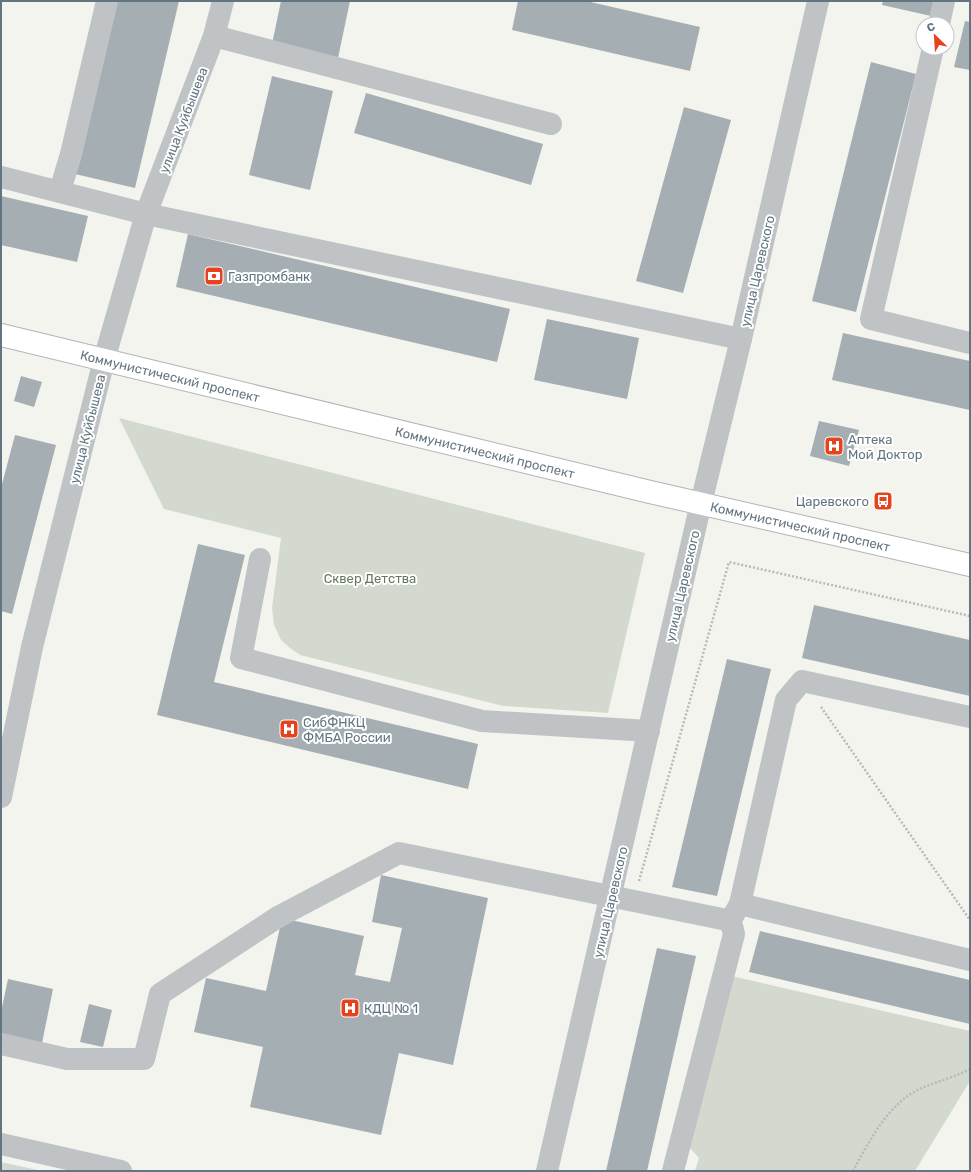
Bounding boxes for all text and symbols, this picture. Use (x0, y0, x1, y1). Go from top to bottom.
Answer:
north arrow (915, 16, 955, 56)
text: С (925, 20, 937, 35)
street label: улица Куйбышева (156, 65, 211, 175)
street label: улица Царевского (737, 214, 778, 328)
bank icon: Газпромбанк (203, 265, 225, 287)
place label: Газпромбанк (228, 269, 310, 284)
street label: Коммунистический проспект (79, 347, 262, 405)
street label: улица Куйбышева (67, 373, 108, 485)
street label: Коммунистический проспект (394, 424, 577, 482)
place label: Аптека Мой Доктор (848, 432, 923, 462)
hospital icon: Аптека Мой Доктор (823, 435, 845, 457)
bus stop icon: Царевского (872, 490, 894, 512)
place label: Царевского (796, 494, 869, 509)
street label: Коммунистический проспект (709, 499, 892, 555)
street label: улица Царевского (662, 529, 703, 643)
park label: Сквер Детства (324, 571, 416, 586)
place label: СибФНКЦ ФМБА России (303, 715, 391, 745)
hospital icon: СибФНКЦ ФМБА России (278, 718, 300, 740)
street label: улица Царевского (590, 845, 631, 959)
hospital icon: КДЦ № 1 (339, 997, 361, 1019)
place label: КДЦ № 1 (364, 1001, 418, 1016)

